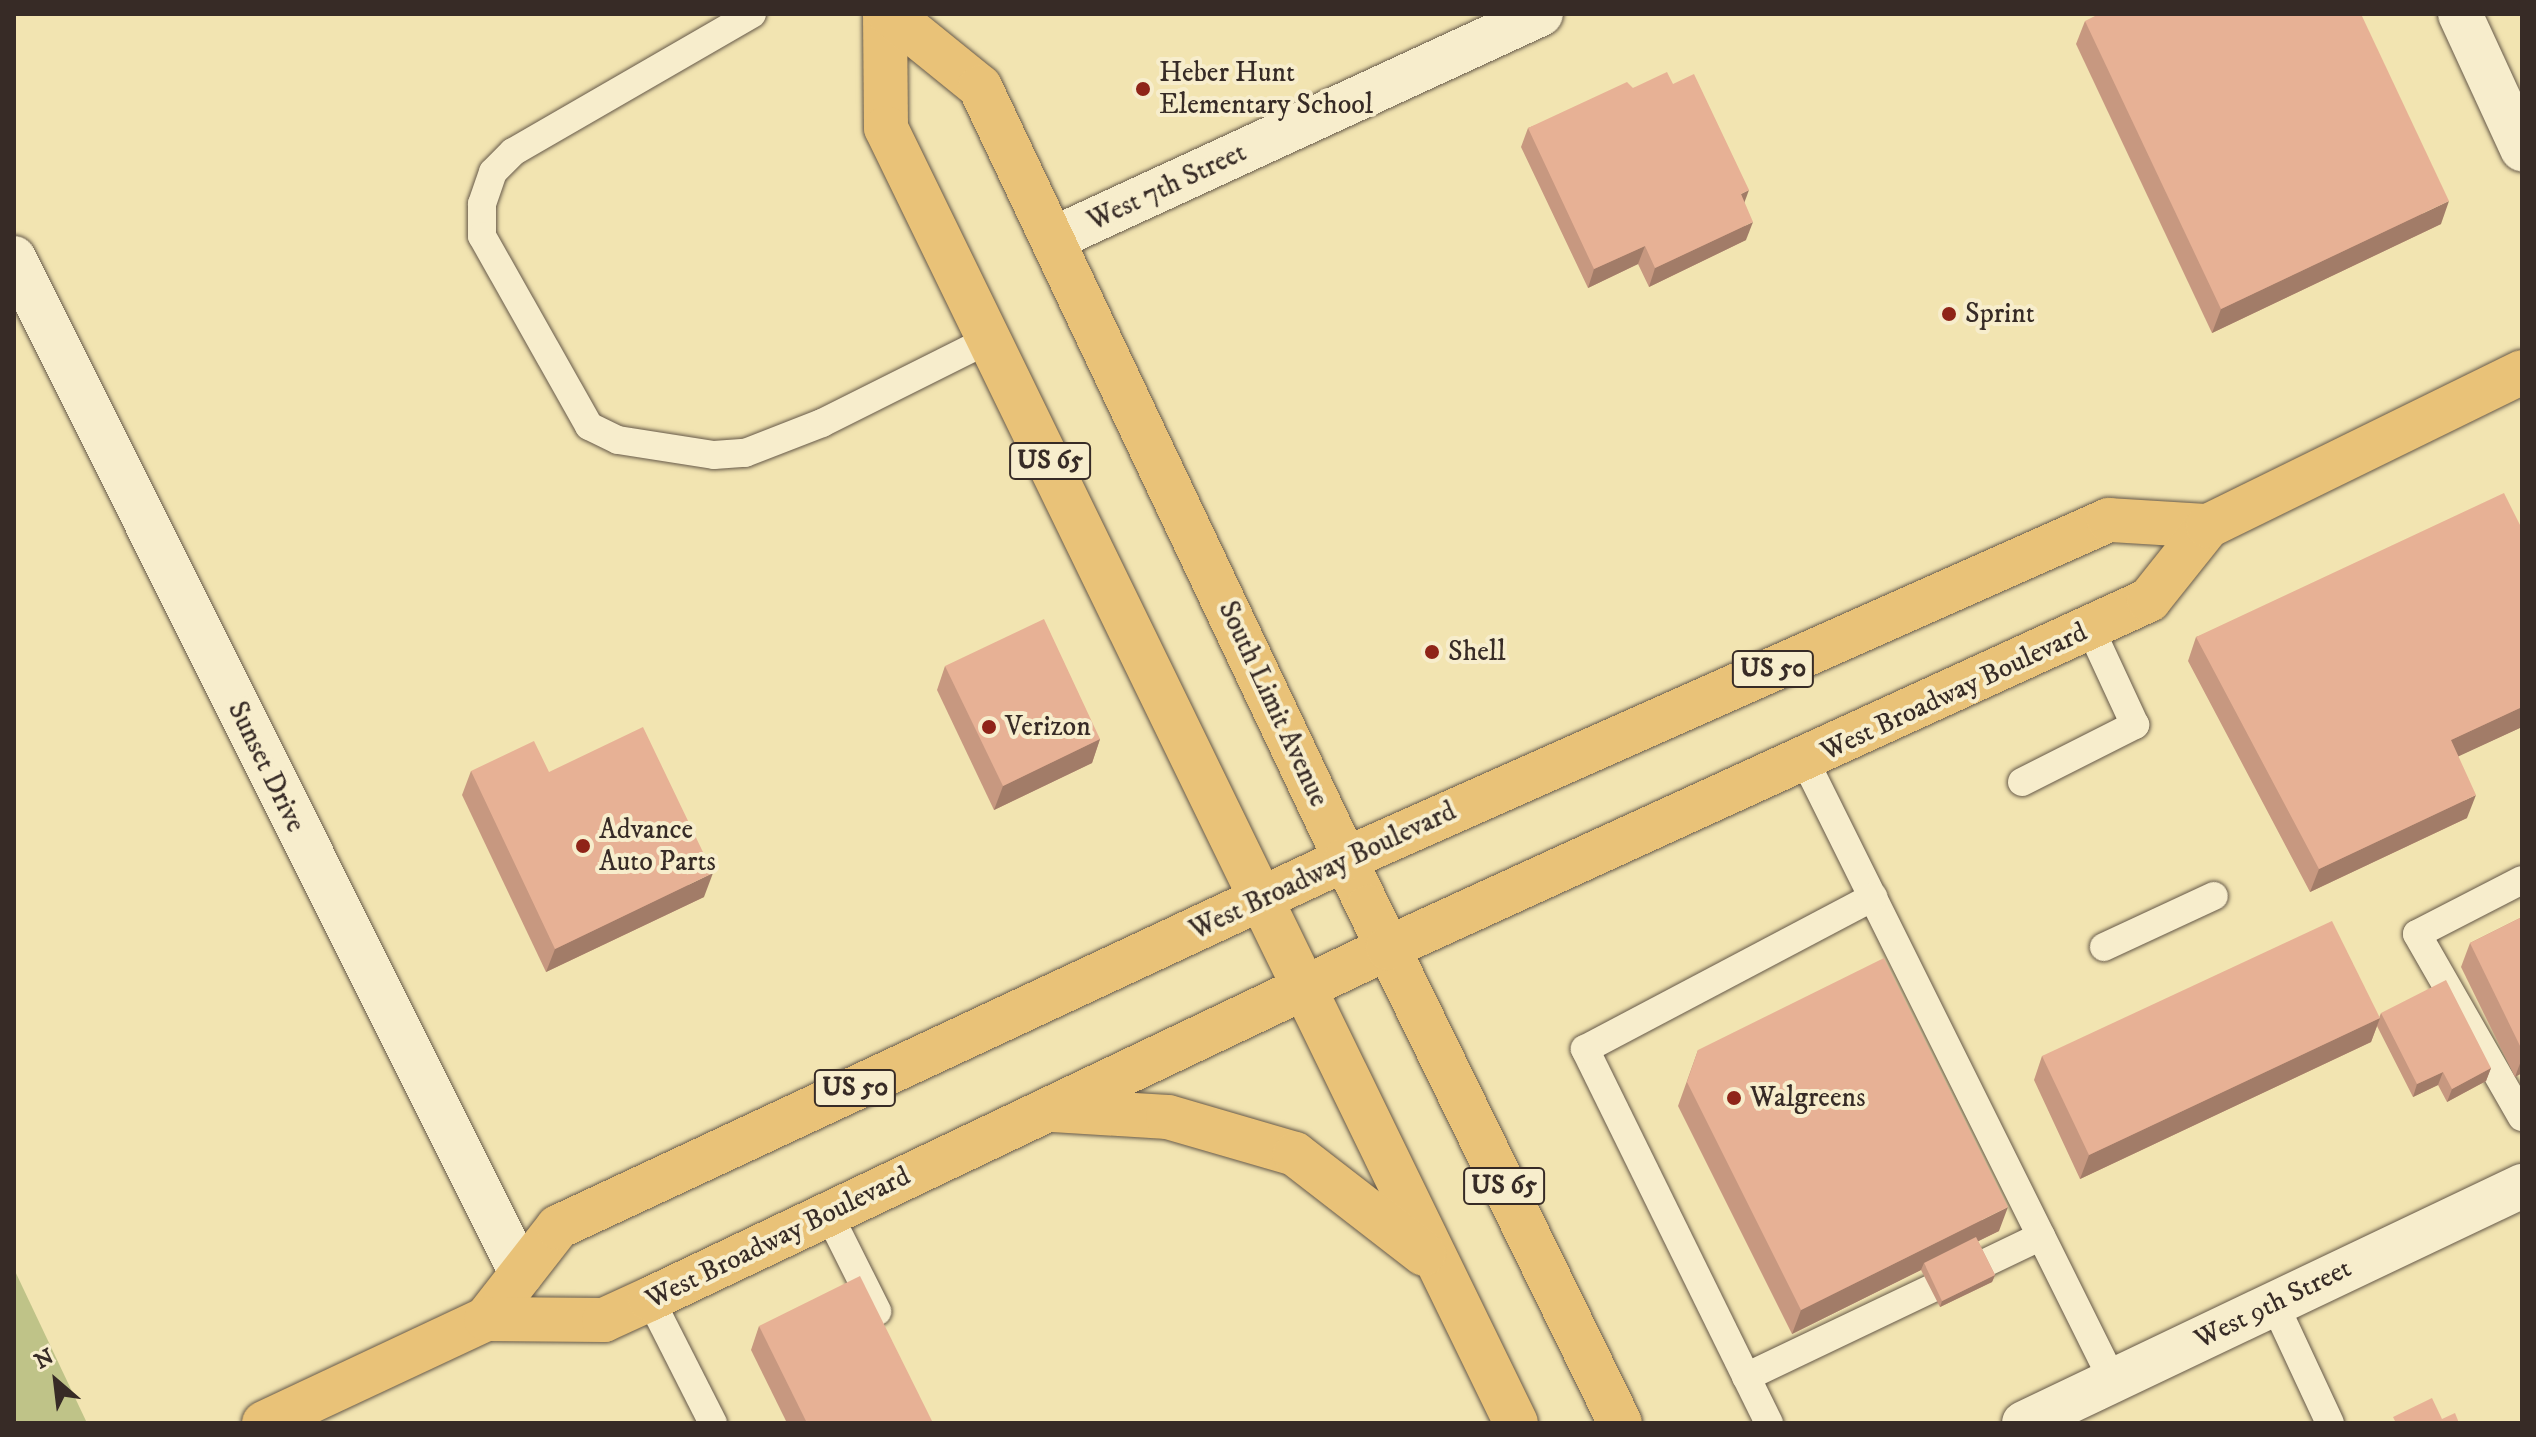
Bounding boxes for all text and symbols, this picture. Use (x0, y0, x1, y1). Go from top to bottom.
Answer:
place label: Heber Hunt Elementary School (1159, 56, 1373, 122)
marker: Heber Hunt Elementary School (1134, 80, 1152, 98)
street label: West 7th Street (1082, 136, 1252, 238)
place label: Sprint (1965, 297, 2035, 331)
marker: Sprint (1940, 305, 1958, 323)
road number: US 65 (1008, 439, 1092, 483)
street label: South Limit Avenue (1211, 596, 1335, 812)
street label: West Broadway Boulevard (1816, 616, 2092, 768)
place label: Shell (1448, 635, 1506, 669)
marker: Shell (1423, 643, 1441, 661)
road number: US 50 (1731, 647, 1815, 691)
street label: Sunset Drive (220, 696, 312, 838)
place label: Verizon (1005, 710, 1091, 744)
marker: Verizon (980, 718, 998, 736)
street label: West Broadway Boulevard (1185, 795, 1461, 947)
place label: Advance Auto Parts (599, 813, 716, 879)
marker: Advance Auto Parts (574, 837, 592, 855)
road number: US 50 (813, 1066, 897, 1110)
place label: Walgreens (1750, 1081, 1866, 1115)
marker: Walgreens (1725, 1089, 1743, 1107)
street label: West Broadway Boulevard (640, 1159, 916, 1317)
road number: US 65 (1462, 1164, 1546, 1208)
street label: West 9th Street (2189, 1252, 2357, 1356)
north arrow (16, 1341, 96, 1421)
text: N (30, 1343, 59, 1376)

